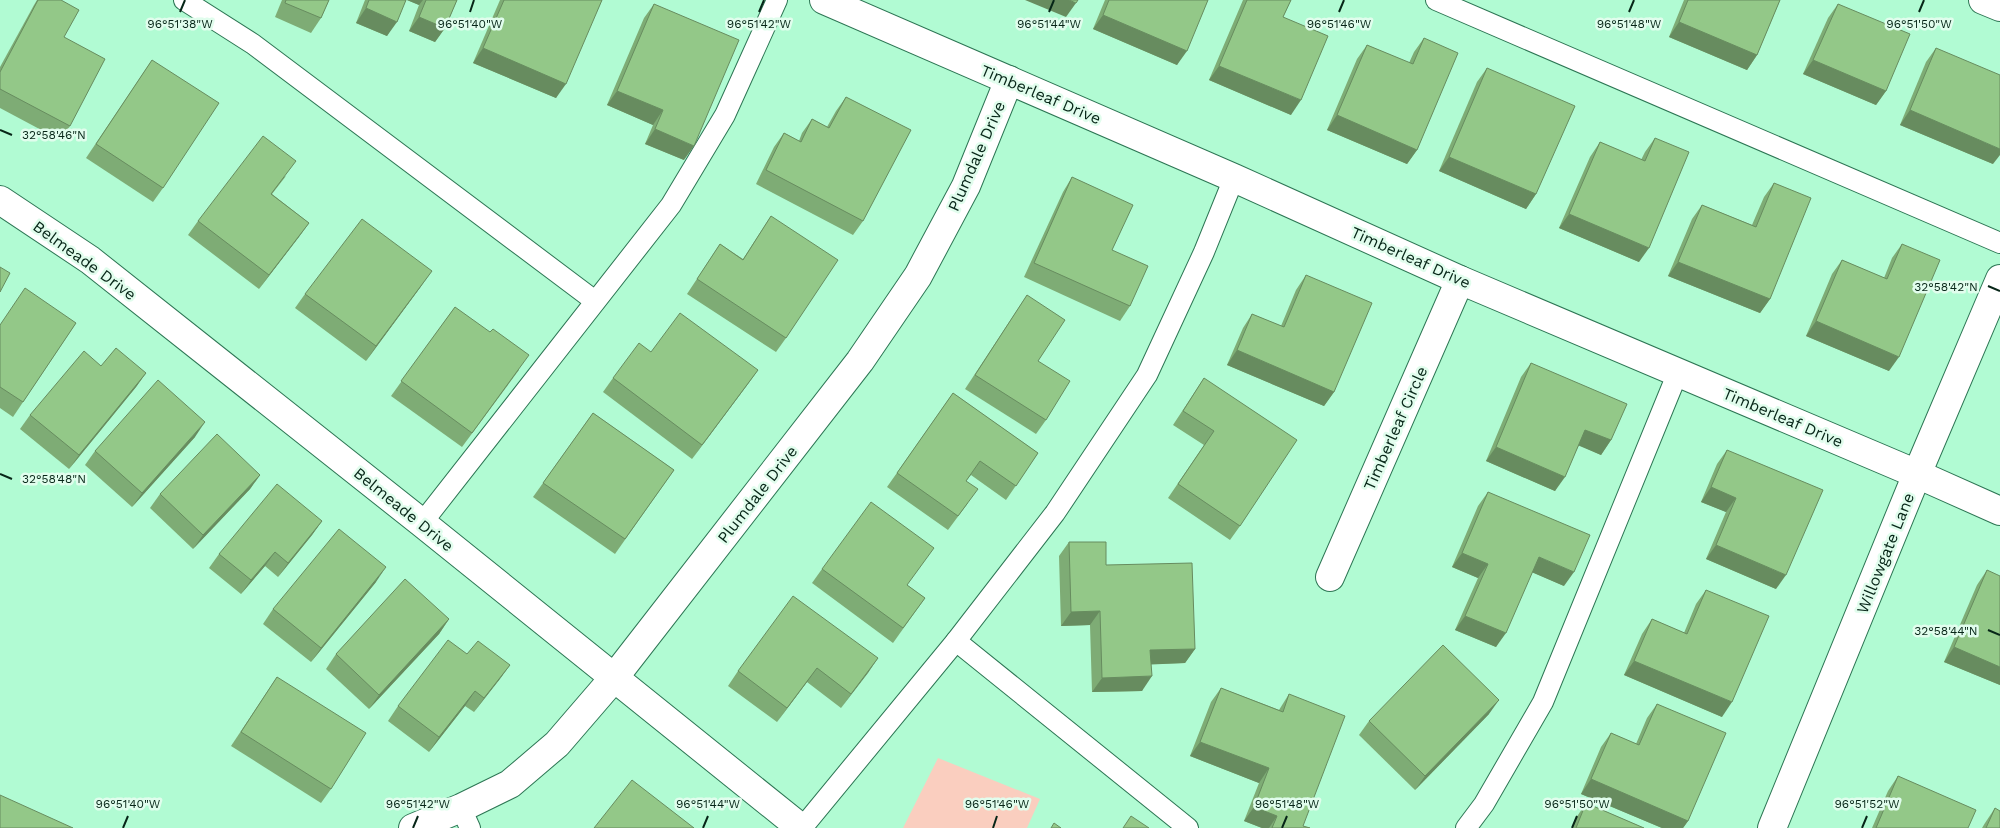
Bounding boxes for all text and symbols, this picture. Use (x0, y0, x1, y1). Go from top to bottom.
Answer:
text: 96°51'38"W (147, 17, 213, 31)
text: 96°51'40"W (438, 17, 503, 31)
text: 96°51'42"W (727, 17, 792, 31)
text: 96°51'44"W (1017, 17, 1081, 31)
text: 96°51'46"W (1307, 17, 1372, 31)
text: 96°51'48"W (1597, 17, 1662, 31)
text: 96°51'50"W (1886, 17, 1952, 31)
street label: Timberleaf Drive (978, 61, 1104, 128)
street label: Plumdale Drive (944, 98, 1009, 214)
text: 32°58'46"N (22, 128, 86, 142)
street label: Belmeade Drive (30, 217, 140, 304)
street label: Timberleaf Drive (1348, 223, 1473, 292)
text: 32°58'42"N (1914, 280, 1978, 294)
street label: Timberleaf Circle (1360, 363, 1431, 493)
street label: Timberleaf Drive (1720, 384, 1846, 451)
street label: Plumdale Drive (714, 442, 801, 547)
street label: Belmeade Drive (350, 463, 457, 555)
text: 32°58'48"N (22, 472, 86, 486)
street label: Willowgate Lane (1853, 490, 1918, 616)
text: 32°58'44"N (1914, 624, 1978, 638)
text: 96°51'40"W (96, 797, 161, 811)
text: 96°51'42"W (386, 797, 451, 811)
text: 96°51'44"W (676, 797, 740, 811)
text: 96°51'46"W (965, 797, 1030, 811)
text: 96°51'48"W (1255, 797, 1320, 811)
text: 96°51'50"W (1544, 797, 1610, 811)
text: 96°51'52"W (1834, 797, 1900, 811)

